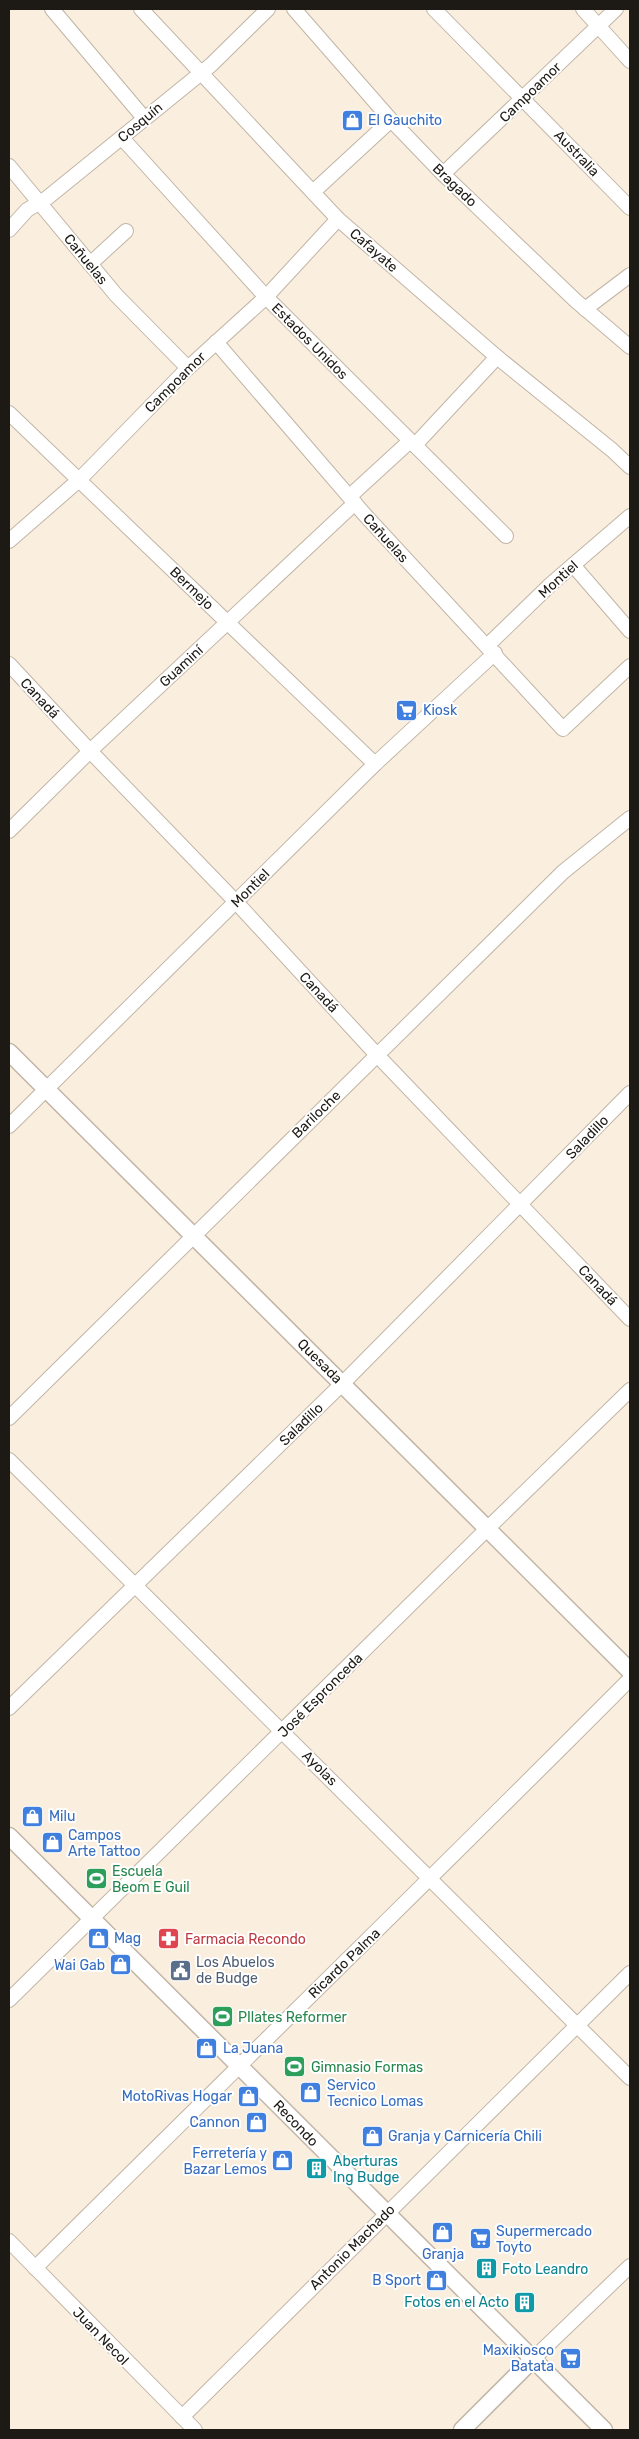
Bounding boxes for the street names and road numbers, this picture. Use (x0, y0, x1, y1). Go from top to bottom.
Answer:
street label: Campoamor (496, 58, 565, 126)
street label: Cosquín (114, 99, 166, 146)
street label: Australia (550, 127, 603, 180)
street label: Bragado (429, 160, 480, 210)
street label: Cafayate (346, 225, 401, 276)
street label: Cañuelas (60, 231, 111, 288)
street label: Estados Unidos (268, 300, 351, 383)
street label: Campoamor (141, 348, 210, 416)
street label: Cañuelas (359, 510, 412, 566)
street label: Montiel (535, 557, 582, 602)
street label: Bermejo (166, 563, 217, 613)
street label: Guaminí (156, 642, 207, 691)
street label: Canadá (17, 675, 63, 722)
street label: Montiel (227, 865, 273, 911)
street label: Canadá (296, 969, 342, 1016)
street label: Bariloche (288, 1087, 344, 1142)
street label: Saladillo (562, 1112, 612, 1163)
street label: Canadá (575, 1262, 621, 1309)
street label: Quesada (294, 1335, 346, 1387)
street label: Saladillo (276, 1399, 327, 1449)
street label: José Espronceda (275, 1650, 366, 1741)
street label: Ayolas (299, 1747, 341, 1789)
street label: Ricardo Palma (305, 1925, 384, 2002)
street label: Recondo (270, 2097, 322, 2150)
street label: Antonio Machado (306, 2201, 399, 2294)
street label: Juan Necol (69, 2304, 132, 2369)

